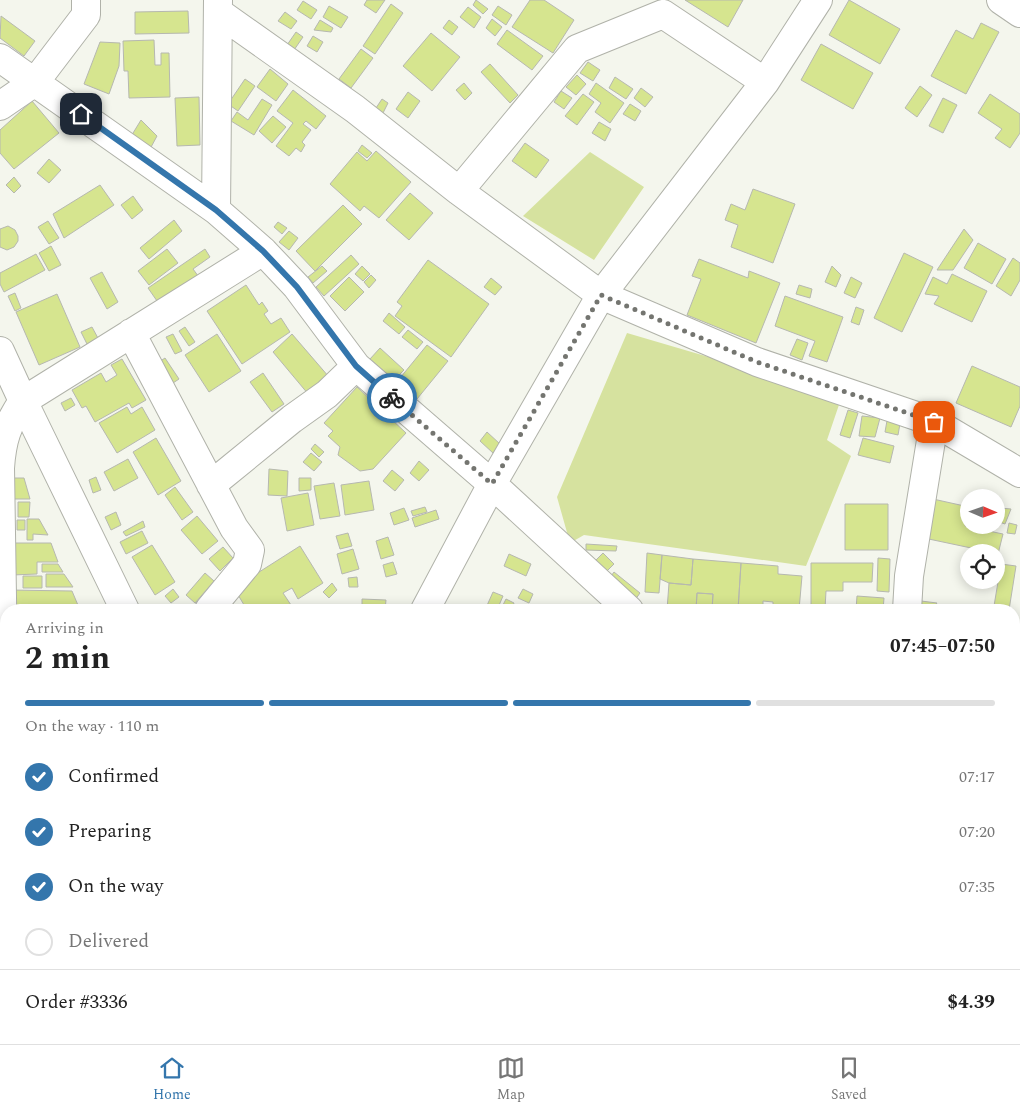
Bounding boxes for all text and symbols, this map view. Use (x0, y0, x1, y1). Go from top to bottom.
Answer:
pin (60, 93, 102, 135)
icon: home (67, 100, 95, 128)
courier (367, 373, 417, 423)
icon: bike (378, 384, 406, 412)
pin (913, 401, 955, 443)
icon: bag (920, 408, 948, 436)
north arrow (960, 489, 1005, 534)
map controls (960, 489, 1005, 589)
button: locate (960, 544, 1005, 589)
text: Arriving in (25, 616, 104, 640)
text: 07:45–07:50 (890, 632, 995, 661)
text: 2 min (25, 634, 110, 683)
text: On the way · 110 m (25, 714, 159, 738)
text: Confirmed (68, 762, 159, 791)
icon: check (25, 763, 53, 791)
text: 07:17 (959, 765, 995, 789)
text: Preparing (68, 817, 152, 846)
icon: check (25, 818, 53, 846)
text: 07:20 (959, 820, 995, 844)
text: On the way (68, 872, 164, 901)
icon: check (25, 873, 53, 901)
text: 07:35 (959, 875, 995, 899)
text: Delivered (68, 927, 149, 956)
text: Order #3336 (25, 988, 128, 1017)
text: $4.39 (947, 988, 995, 1017)
tab: Home (153, 1054, 191, 1105)
tab: Map (497, 1054, 525, 1105)
tab: Saved (831, 1054, 867, 1105)

